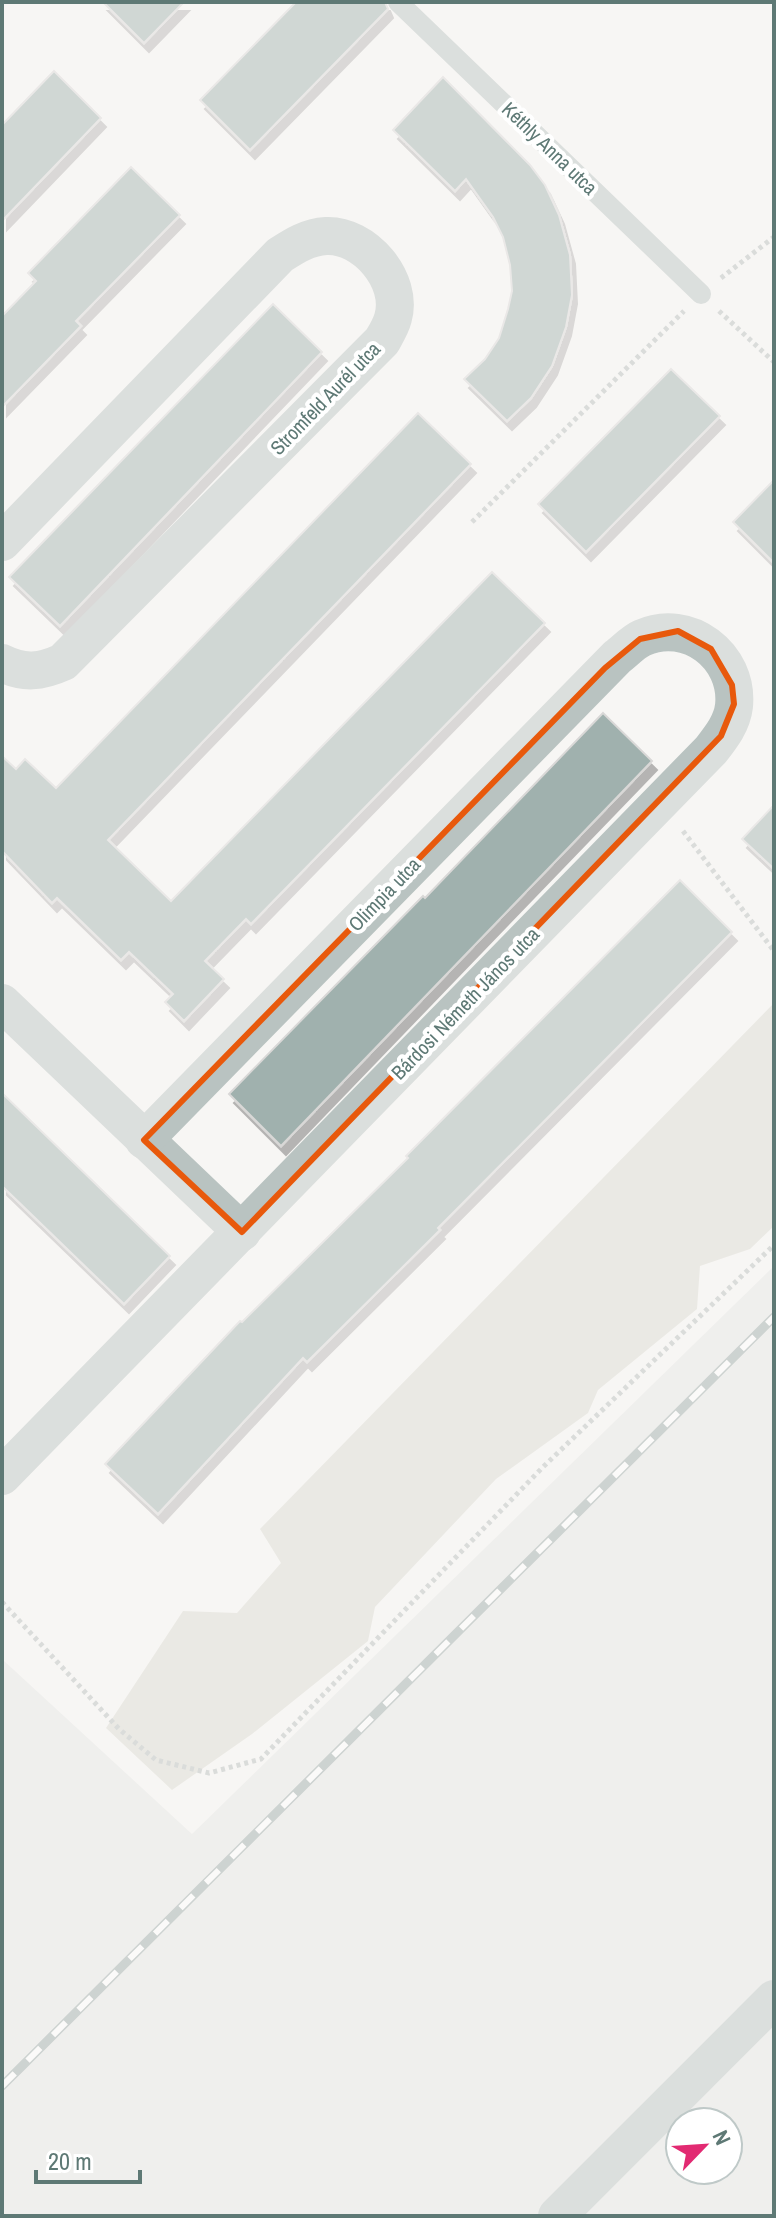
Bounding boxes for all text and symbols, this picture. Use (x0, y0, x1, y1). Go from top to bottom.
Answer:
street label: Kéthly Anna utca (496, 96, 604, 200)
street label: Stromfeld Aurél utca (264, 336, 386, 460)
street label: Olimpia utca (342, 851, 426, 937)
street label: Bárdosi Németh János utca (385, 921, 545, 1085)
north arrow (664, 2106, 744, 2186)
text: N (706, 2125, 738, 2150)
scale bar (36, 2134, 140, 2184)
text: 20 m (48, 2145, 92, 2177)

